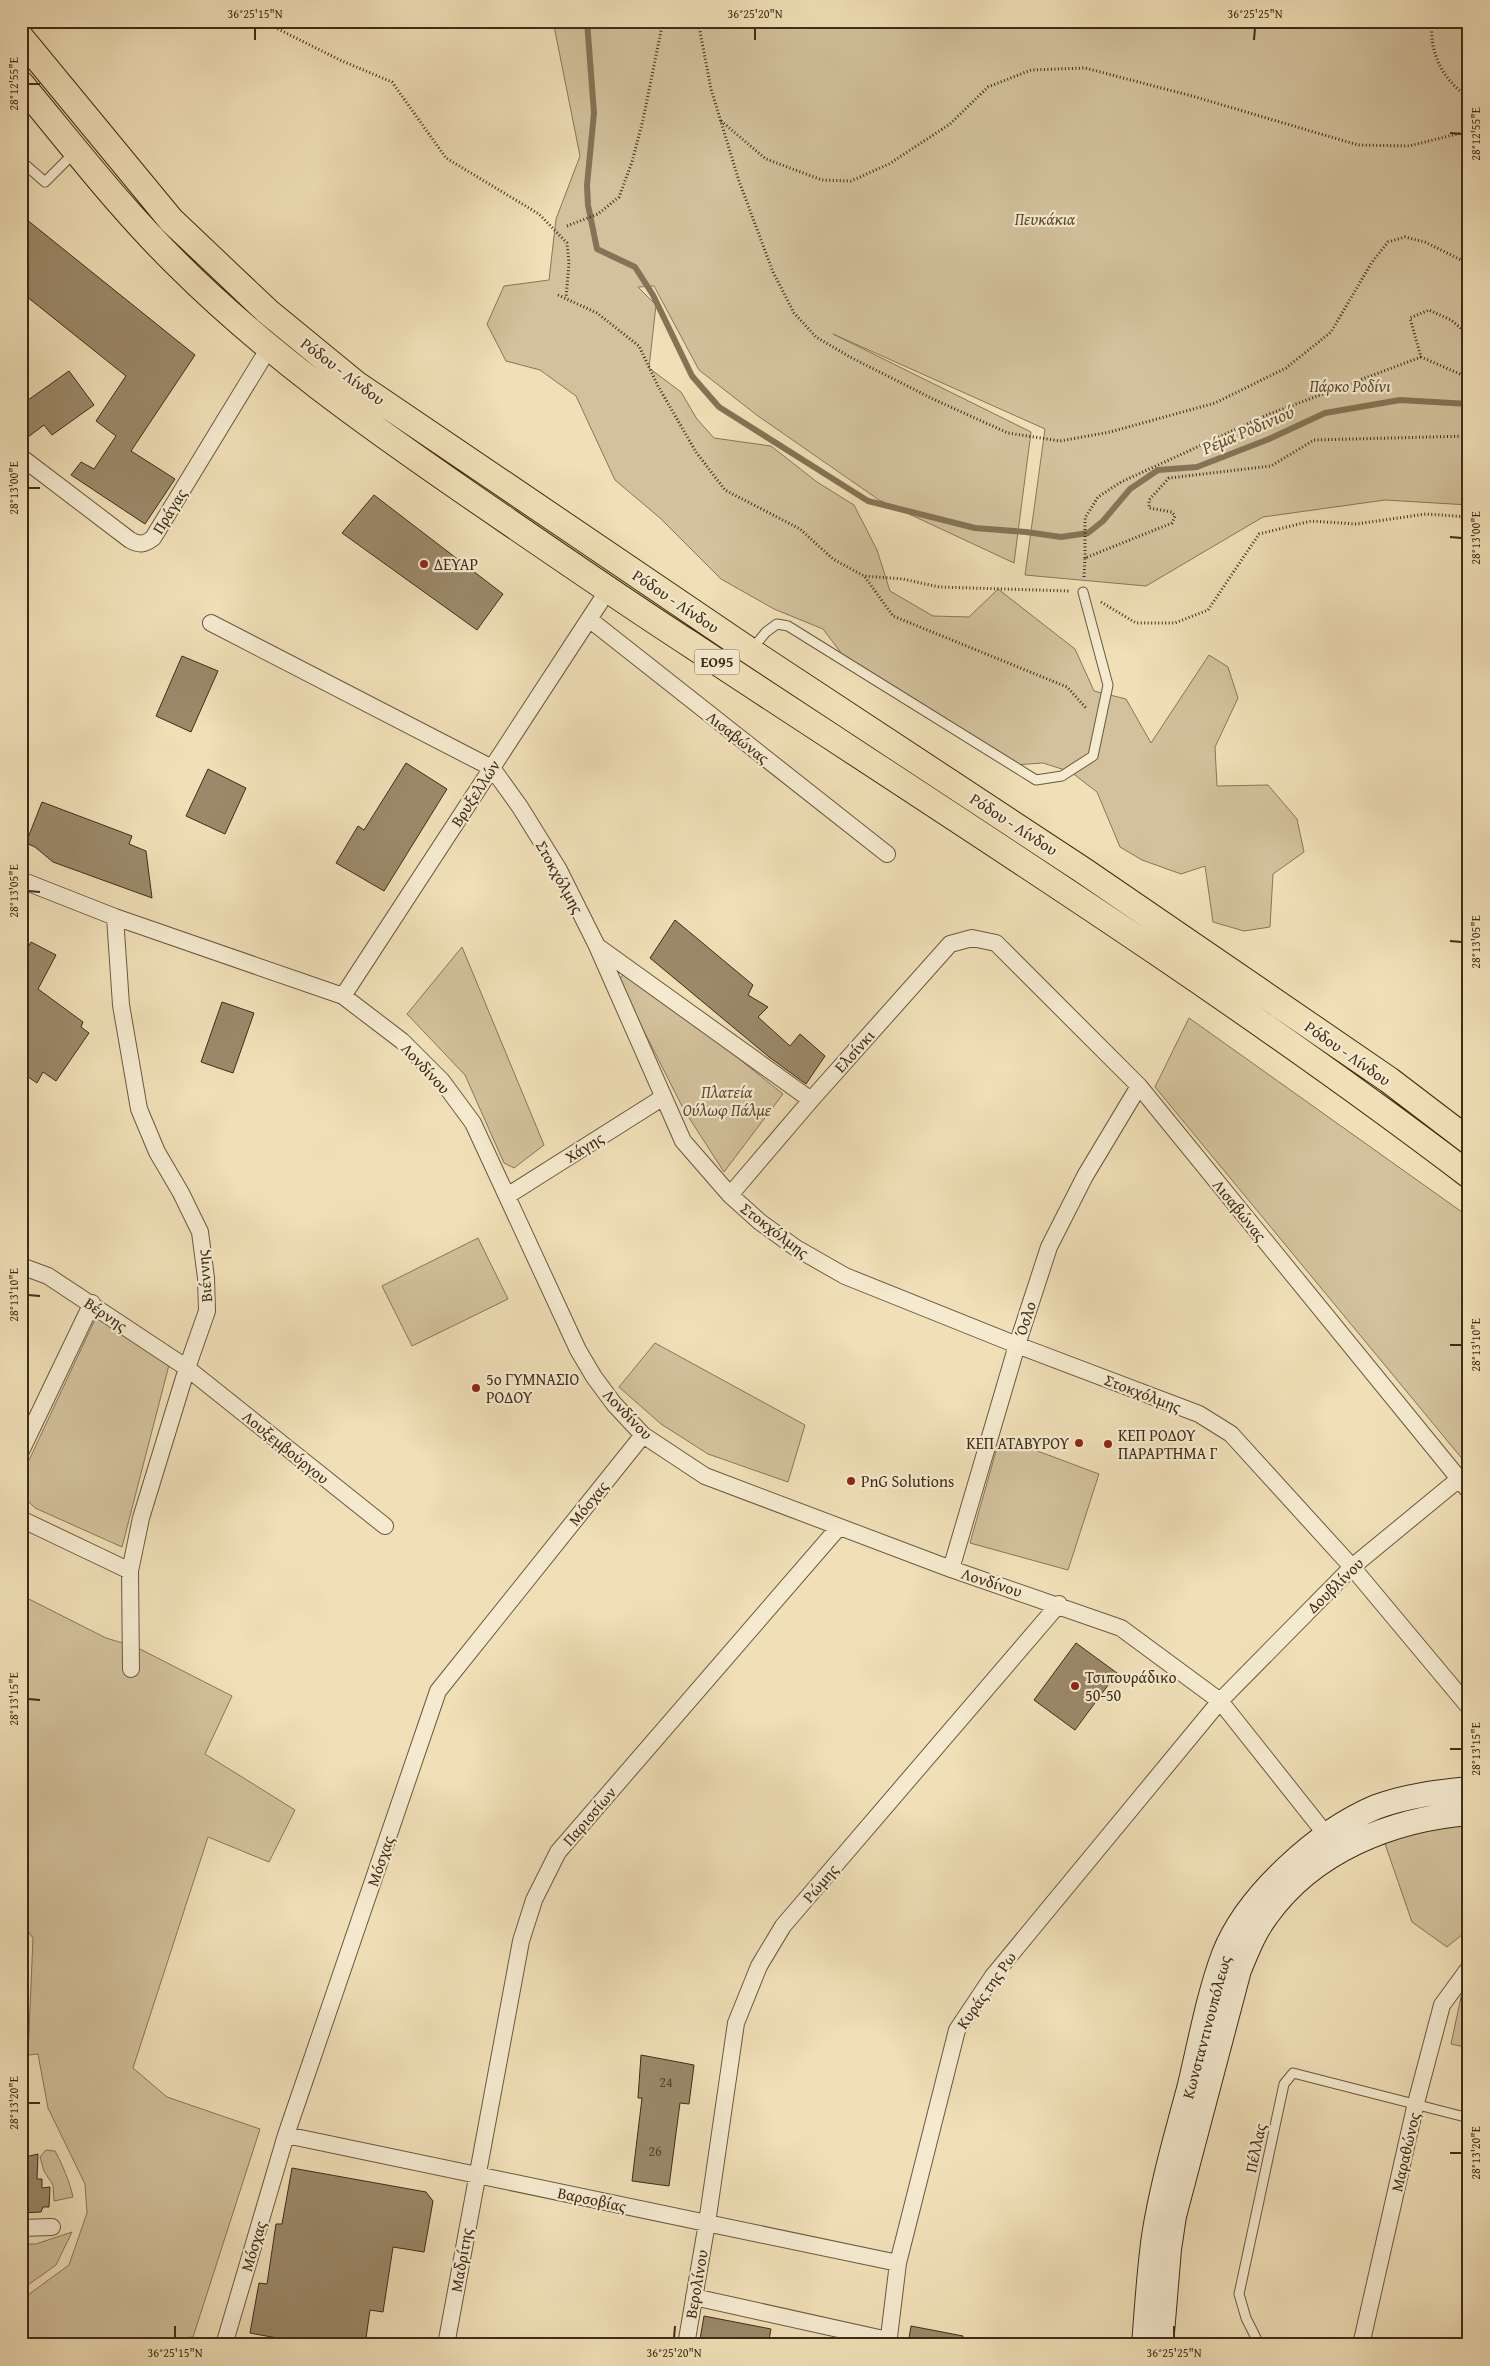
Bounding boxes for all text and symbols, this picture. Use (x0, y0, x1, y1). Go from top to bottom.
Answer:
text: 36°25'15"N (227, 5, 283, 22)
text: 36°25'20"N (727, 5, 783, 22)
text: 36°25'25"N (1227, 5, 1283, 22)
text: 28°12'55"E (5, 57, 22, 111)
text: 28°12'55"E (1467, 107, 1484, 161)
park label: Πευκάκια (1014, 207, 1076, 231)
street label: Ρόδου - Λίνδου (296, 331, 390, 411)
park label: Πάρκο Ροδίνι (1308, 374, 1391, 398)
water label: Ρέμα Ροδινιού (1196, 398, 1298, 462)
text: 28°13'00"E (5, 461, 22, 515)
street label: Πράγας (146, 483, 192, 538)
text: 28°13'00"E (1467, 511, 1484, 565)
place label: ΔΕΥΑΡ (434, 552, 478, 576)
marker: ΔΕΥΑΡ (418, 558, 430, 570)
street label: Ρόδου - Λίνδου (628, 563, 724, 639)
road number: ΕΟ95 (694, 650, 740, 674)
street label: Λισαβώνας (701, 705, 775, 769)
street label: Βρυξελλών (444, 755, 506, 831)
street label: Ρόδου - Λίνδου (966, 787, 1062, 861)
street label: Στοκχόλμης (530, 836, 590, 918)
text: 28°13'05"E (5, 864, 22, 918)
text: 28°13'05"E (1467, 915, 1484, 969)
street label: Ρόδου - Λίνδου (1300, 1014, 1396, 1092)
street label: Ελσίνκι (828, 1024, 880, 1078)
street label: Λονδίνου (396, 1037, 456, 1099)
park label: Πλατεία Ούλωφ Πάλμε (683, 1080, 772, 1122)
street label: Χάγης (560, 1126, 608, 1168)
street label: Λισαβώνας (1207, 1174, 1273, 1246)
street label: Στοκχόλμης (736, 1196, 814, 1264)
street label: Βιέννης (190, 1249, 218, 1303)
text: 28°13'10"E (5, 1268, 22, 1322)
street label: Βέρνης (80, 1291, 133, 1337)
street label: Όσλο (1008, 1298, 1042, 1340)
text: 28°13'10"E (1467, 1318, 1484, 1372)
place label: 5ο ΓΥΜΝΑΣΙΟ ΡΟΔΟΥ (486, 1367, 580, 1409)
street label: Στοκχόλμης (1101, 1367, 1185, 1419)
marker: 5ο ΓΥΜΝΑΣΙΟ ΡΟΔΟΥ (470, 1382, 482, 1394)
street label: Λονδίνου (598, 1383, 658, 1445)
street label: Λουξεμβούργου (237, 1404, 335, 1490)
place label: ΚΕΠ ΡΟΔΟΥ ΠΑΡΑΡΤΗΜΑ Γ (1118, 1423, 1218, 1465)
place label: ΚΕΠ ΑΤΑΒΥΡΟΥ (966, 1431, 1069, 1455)
marker: ΚΕΠ ΑΤΑΒΥΡΟΥ (1073, 1437, 1085, 1449)
marker: ΚΕΠ ΡΟΔΟΥ ΠΑΡΑΡΤΗΜΑ Γ (1102, 1438, 1114, 1450)
place label: PnG Solutions (861, 1469, 954, 1493)
street label: Μόσχας (562, 1475, 614, 1531)
marker: PnG Solutions (845, 1475, 857, 1487)
street label: Δουβλίνου (1301, 1552, 1369, 1618)
street label: Λονδίνου (958, 1561, 1026, 1603)
place label: Τσιπουράδικο 50-50 (1085, 1665, 1176, 1707)
text: 28°13'15"E (5, 1672, 22, 1726)
marker: Τσιπουράδικο 50-50 (1069, 1680, 1081, 1692)
text: 28°13'15"E (1467, 1722, 1484, 1776)
street label: Παρισσίων (556, 1781, 622, 1851)
street label: Μόσχας (360, 1832, 400, 1889)
street label: Ρώμης (796, 1858, 844, 1908)
street label: Κυράς της Ρω (950, 1946, 1022, 2034)
street label: Κωνσταντινουπόλεως (1175, 1953, 1237, 2101)
house number: 24 (659, 2072, 673, 2092)
text: 28°13'20"E (5, 2076, 22, 2130)
street label: Μαραθώνος (1384, 2110, 1426, 2194)
street label: Πέλλας (1238, 2121, 1272, 2175)
text: 28°13'20"E (1467, 2126, 1484, 2180)
house number: 26 (648, 2141, 662, 2161)
street label: Βαρσοβίας (555, 2180, 629, 2218)
street label: Μόσχας (234, 2217, 272, 2274)
street label: Μαδρίτης (444, 2226, 478, 2294)
street label: Βερολίνου (678, 2248, 714, 2320)
text: 36°25'15"N (147, 2344, 203, 2361)
text: 36°25'20"N (646, 2344, 702, 2361)
text: 36°25'25"N (1146, 2344, 1202, 2361)

